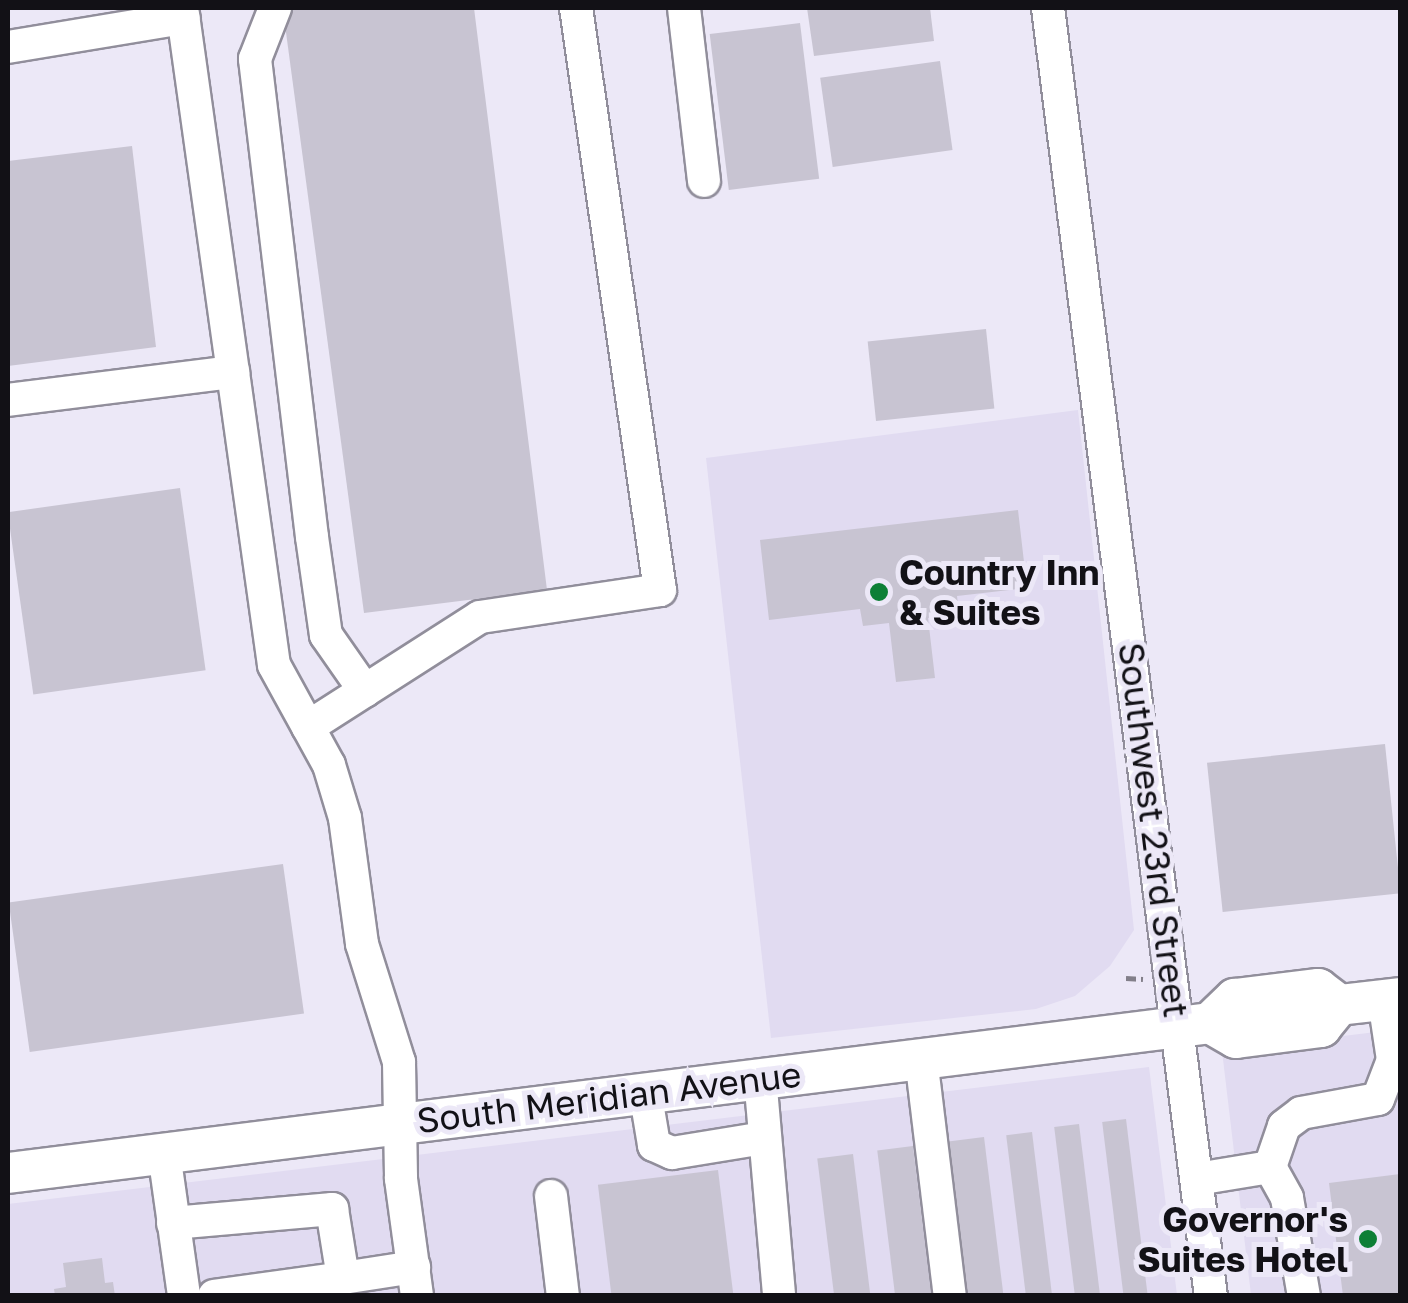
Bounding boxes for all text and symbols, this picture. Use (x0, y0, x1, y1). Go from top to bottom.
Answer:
place label: Country Inn & Suites (899, 551, 1099, 633)
marker: Country Inn & Suites (868, 581, 890, 603)
street label: Southwest 23rd Street (1110, 640, 1198, 1020)
street label: South Meridian Avenue (414, 1053, 804, 1141)
place label: Governor's Suites Hotel (1137, 1198, 1348, 1280)
marker: Governor's Suites Hotel (1357, 1228, 1379, 1250)

